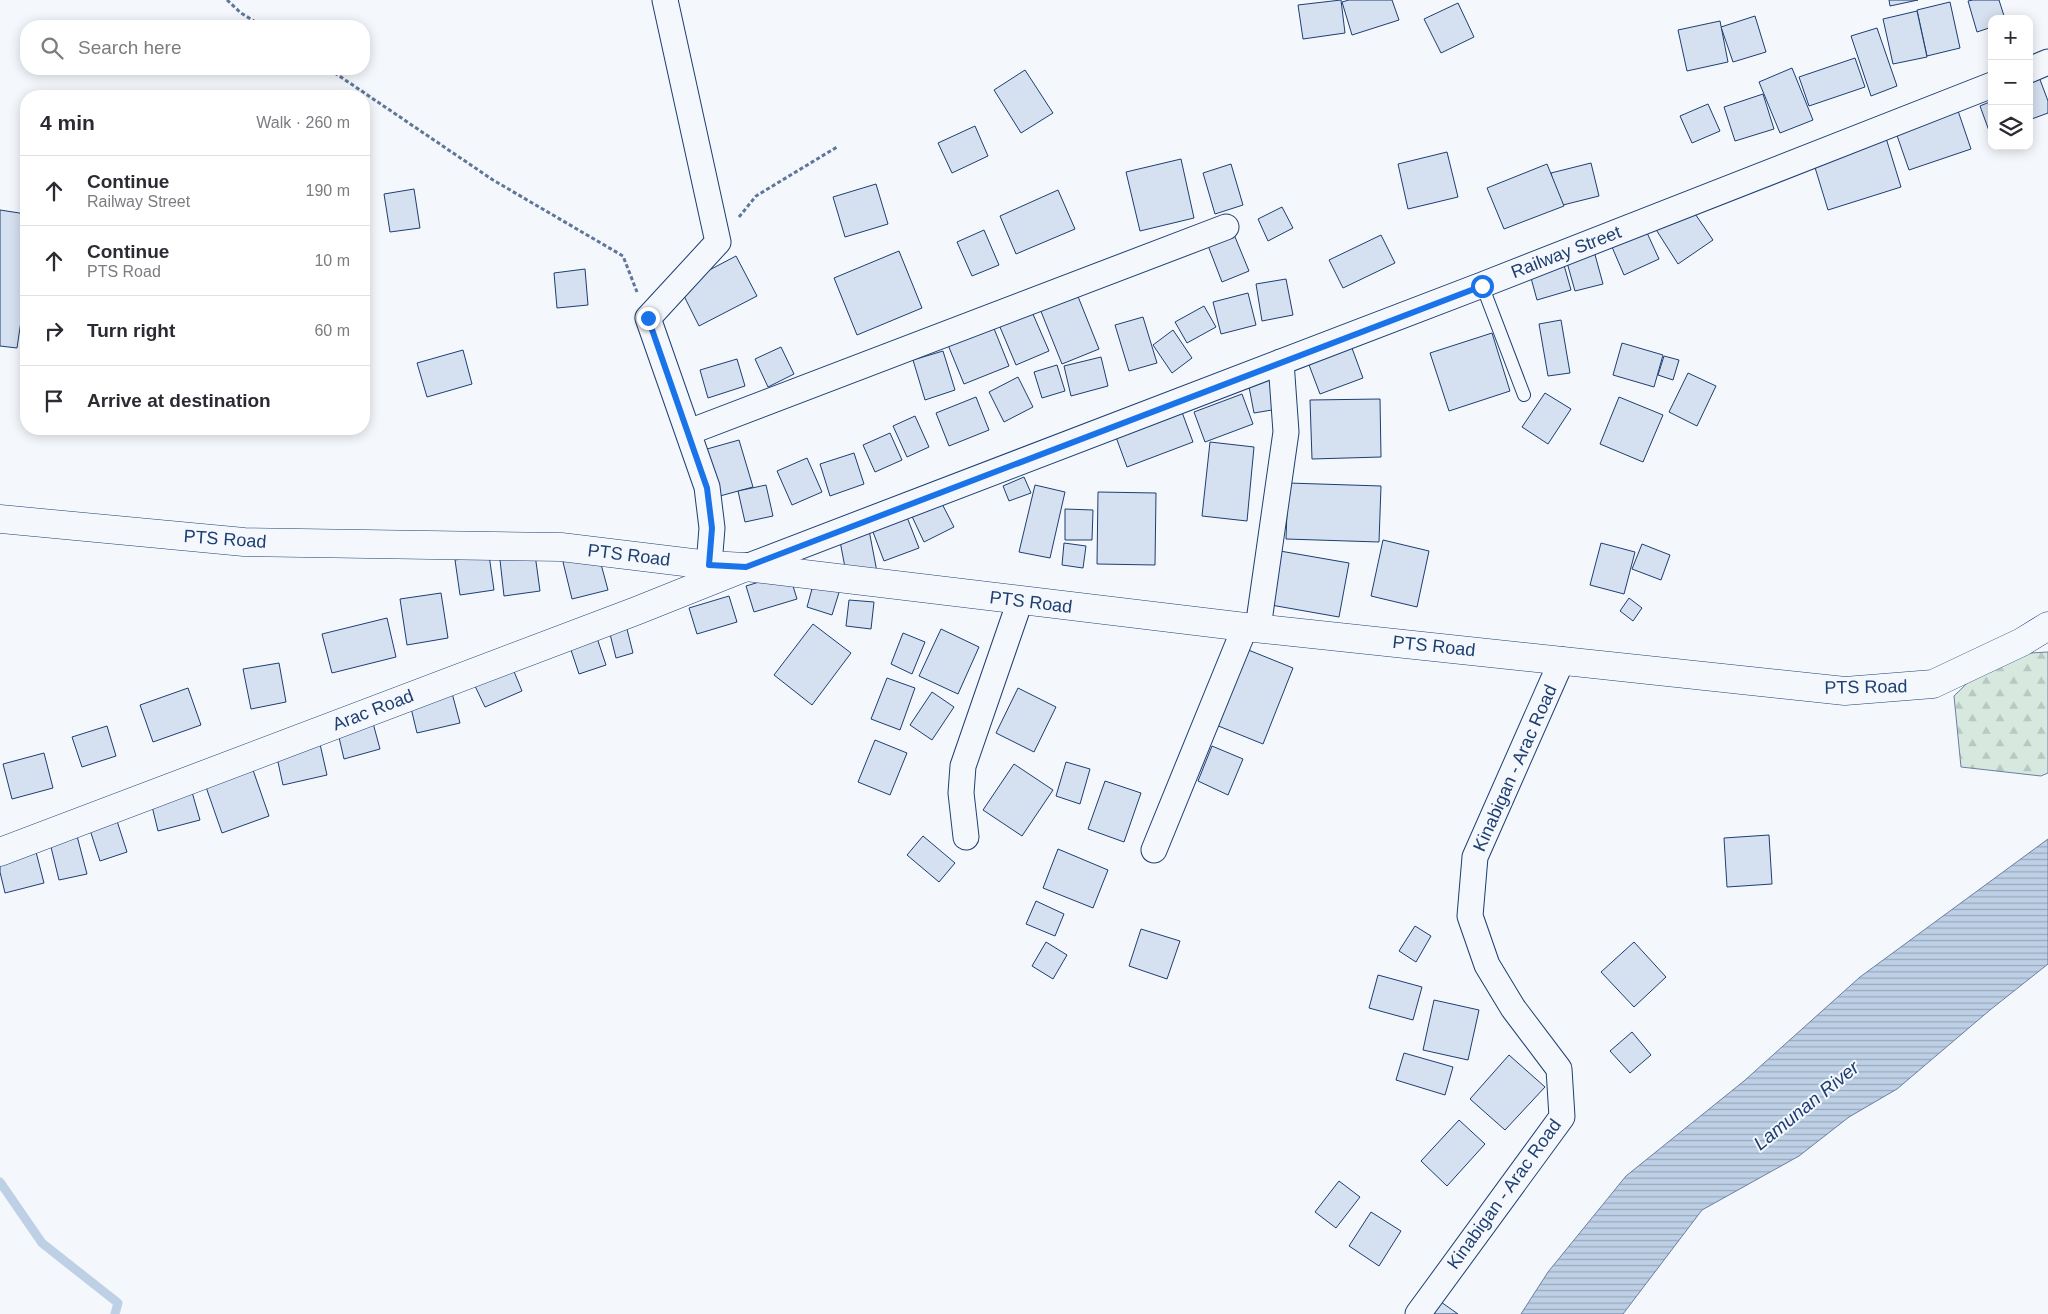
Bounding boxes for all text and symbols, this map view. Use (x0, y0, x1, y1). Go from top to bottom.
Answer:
map controls (1988, 15, 2033, 150)
button: + (1988, 15, 2033, 60)
search box (20, 20, 370, 75)
icon: search (38, 34, 66, 62)
text: Search here (78, 37, 182, 58)
button: − (1988, 60, 2033, 105)
button: layers (1988, 105, 2033, 150)
text: 4 min (40, 111, 95, 134)
text: Walk · 260 m (256, 114, 350, 131)
text: Continue (87, 171, 169, 192)
icon: ahead (40, 177, 68, 205)
text: 190 m (306, 182, 350, 199)
text: Railway Street (87, 193, 190, 210)
street label: Railway Street (1508, 222, 1624, 282)
text: Continue (87, 241, 169, 262)
icon: ahead (40, 247, 68, 275)
text: 10 m (314, 252, 350, 269)
text: PTS Road (87, 263, 161, 280)
route start (1471, 275, 1494, 298)
route end (637, 307, 660, 330)
icon: right (40, 317, 68, 345)
text: Turn right (87, 320, 175, 341)
text: 60 m (314, 322, 350, 339)
icon: arrive (40, 387, 68, 415)
text: Arrive at destination (87, 390, 271, 411)
street label: PTS Road (183, 526, 267, 552)
street label: PTS Road (587, 540, 671, 570)
street label: PTS Road (989, 587, 1073, 617)
street label: PTS Road (1392, 632, 1476, 660)
street label: PTS Road (1824, 676, 1908, 698)
street label: Kinabigan - Arac Road (1469, 682, 1561, 854)
street label: Arac Road (330, 685, 416, 735)
water label: Lamunan River (1750, 1056, 1864, 1154)
street label: Kinabigan - Arac Road (1443, 1115, 1565, 1273)

